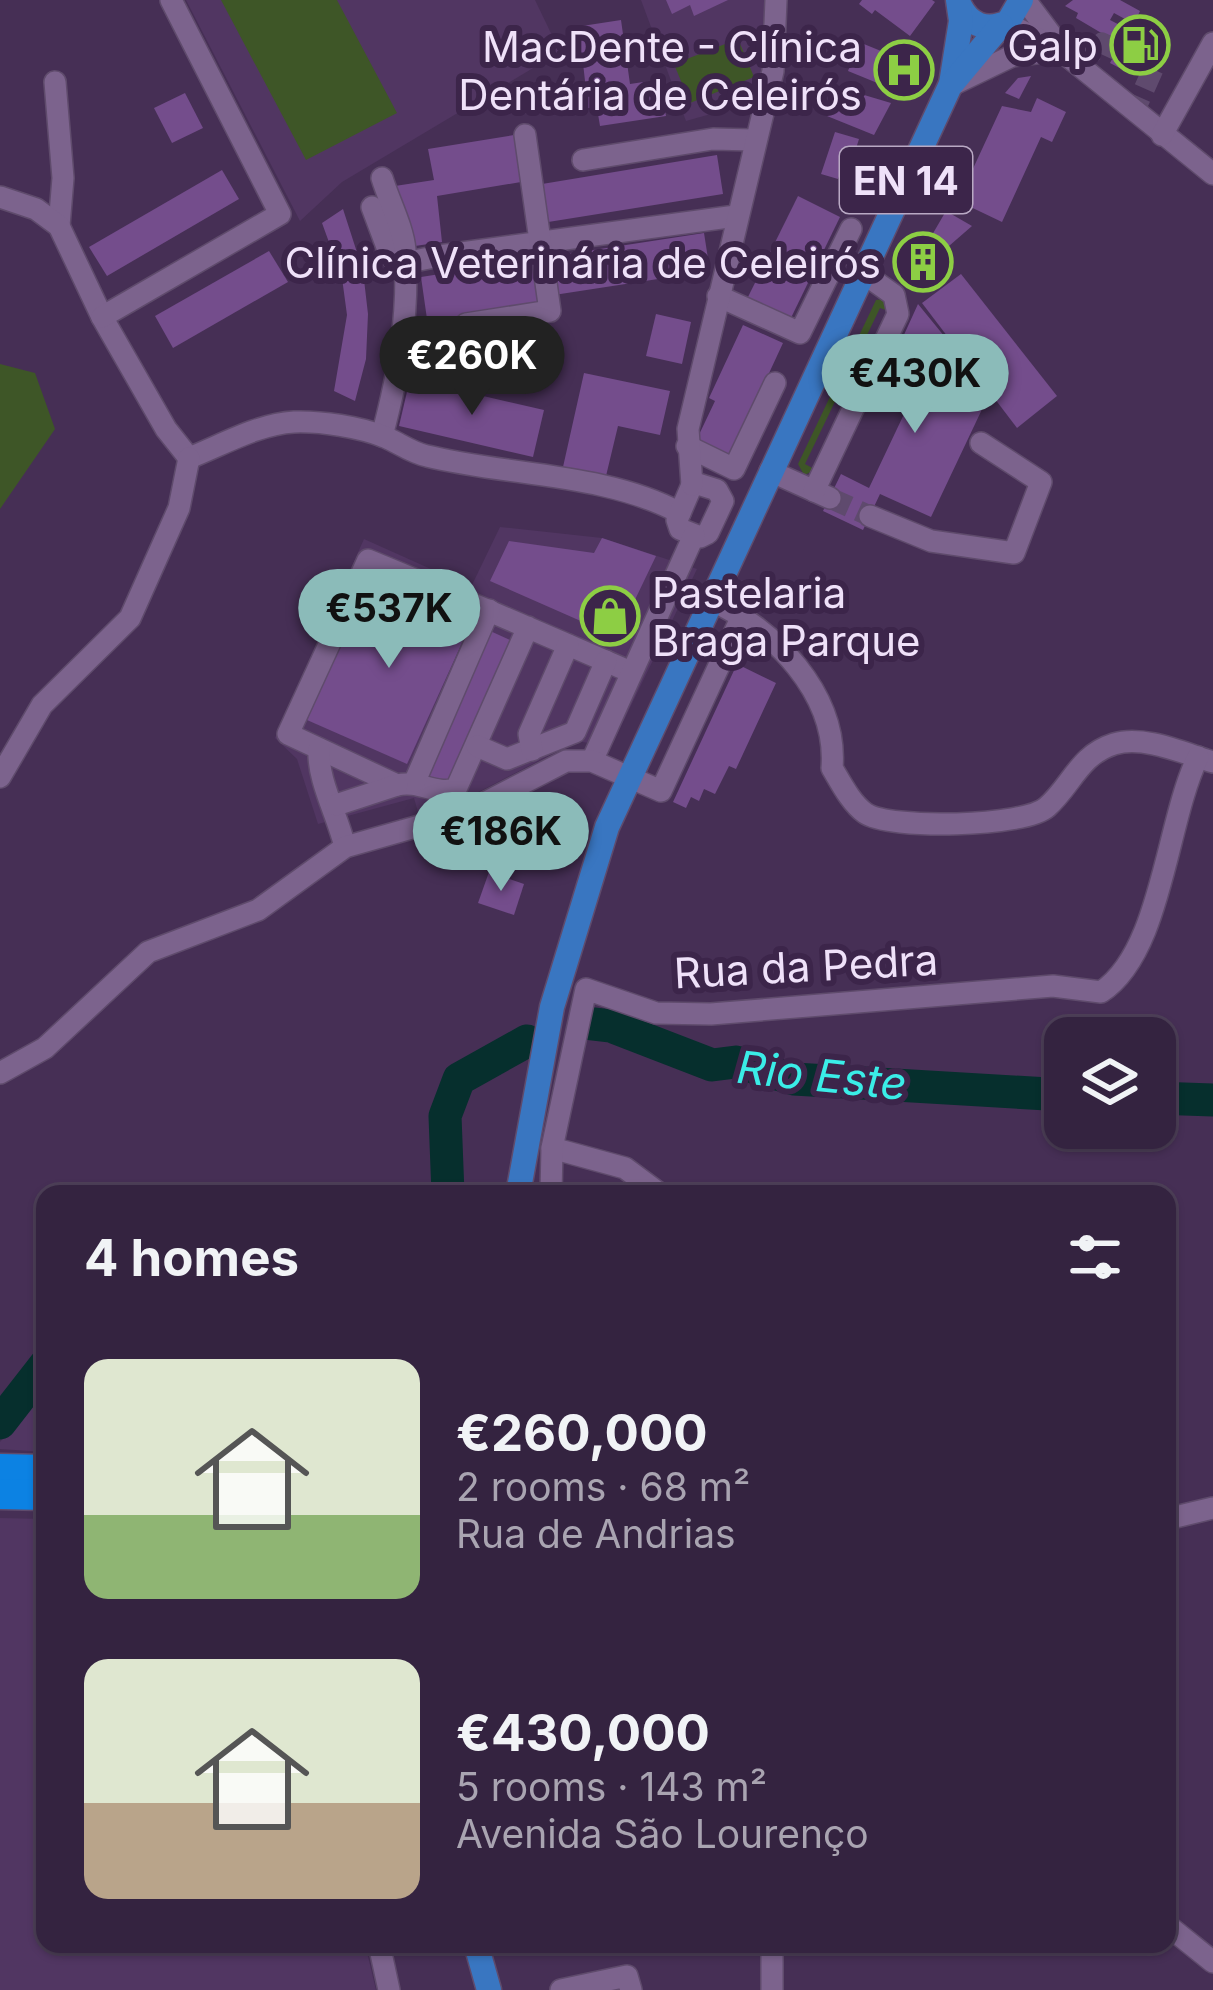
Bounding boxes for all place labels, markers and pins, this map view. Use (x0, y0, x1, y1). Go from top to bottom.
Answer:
fuel station icon: Galp (1109, 14, 1171, 76)
place label: Galp (1007, 20, 1098, 71)
place label: MacDente - Clínica Dentária de Celeirós (458, 21, 862, 120)
hospital icon: MacDente - Clínica Dentária de Celeirós (873, 39, 935, 101)
building icon: Clínica Veterinária de Celeirós (892, 231, 954, 293)
place label: Clínica Veterinária de Celeirós (284, 237, 881, 288)
pin: €260K (388, 316, 556, 418)
pin: €430K (831, 334, 999, 436)
place label: Pastelaria Braga Parque (652, 567, 921, 666)
pin: €537K (305, 569, 473, 671)
shop icon: Pastelaria Braga Parque (579, 585, 641, 647)
pin: €186K (417, 792, 585, 894)

